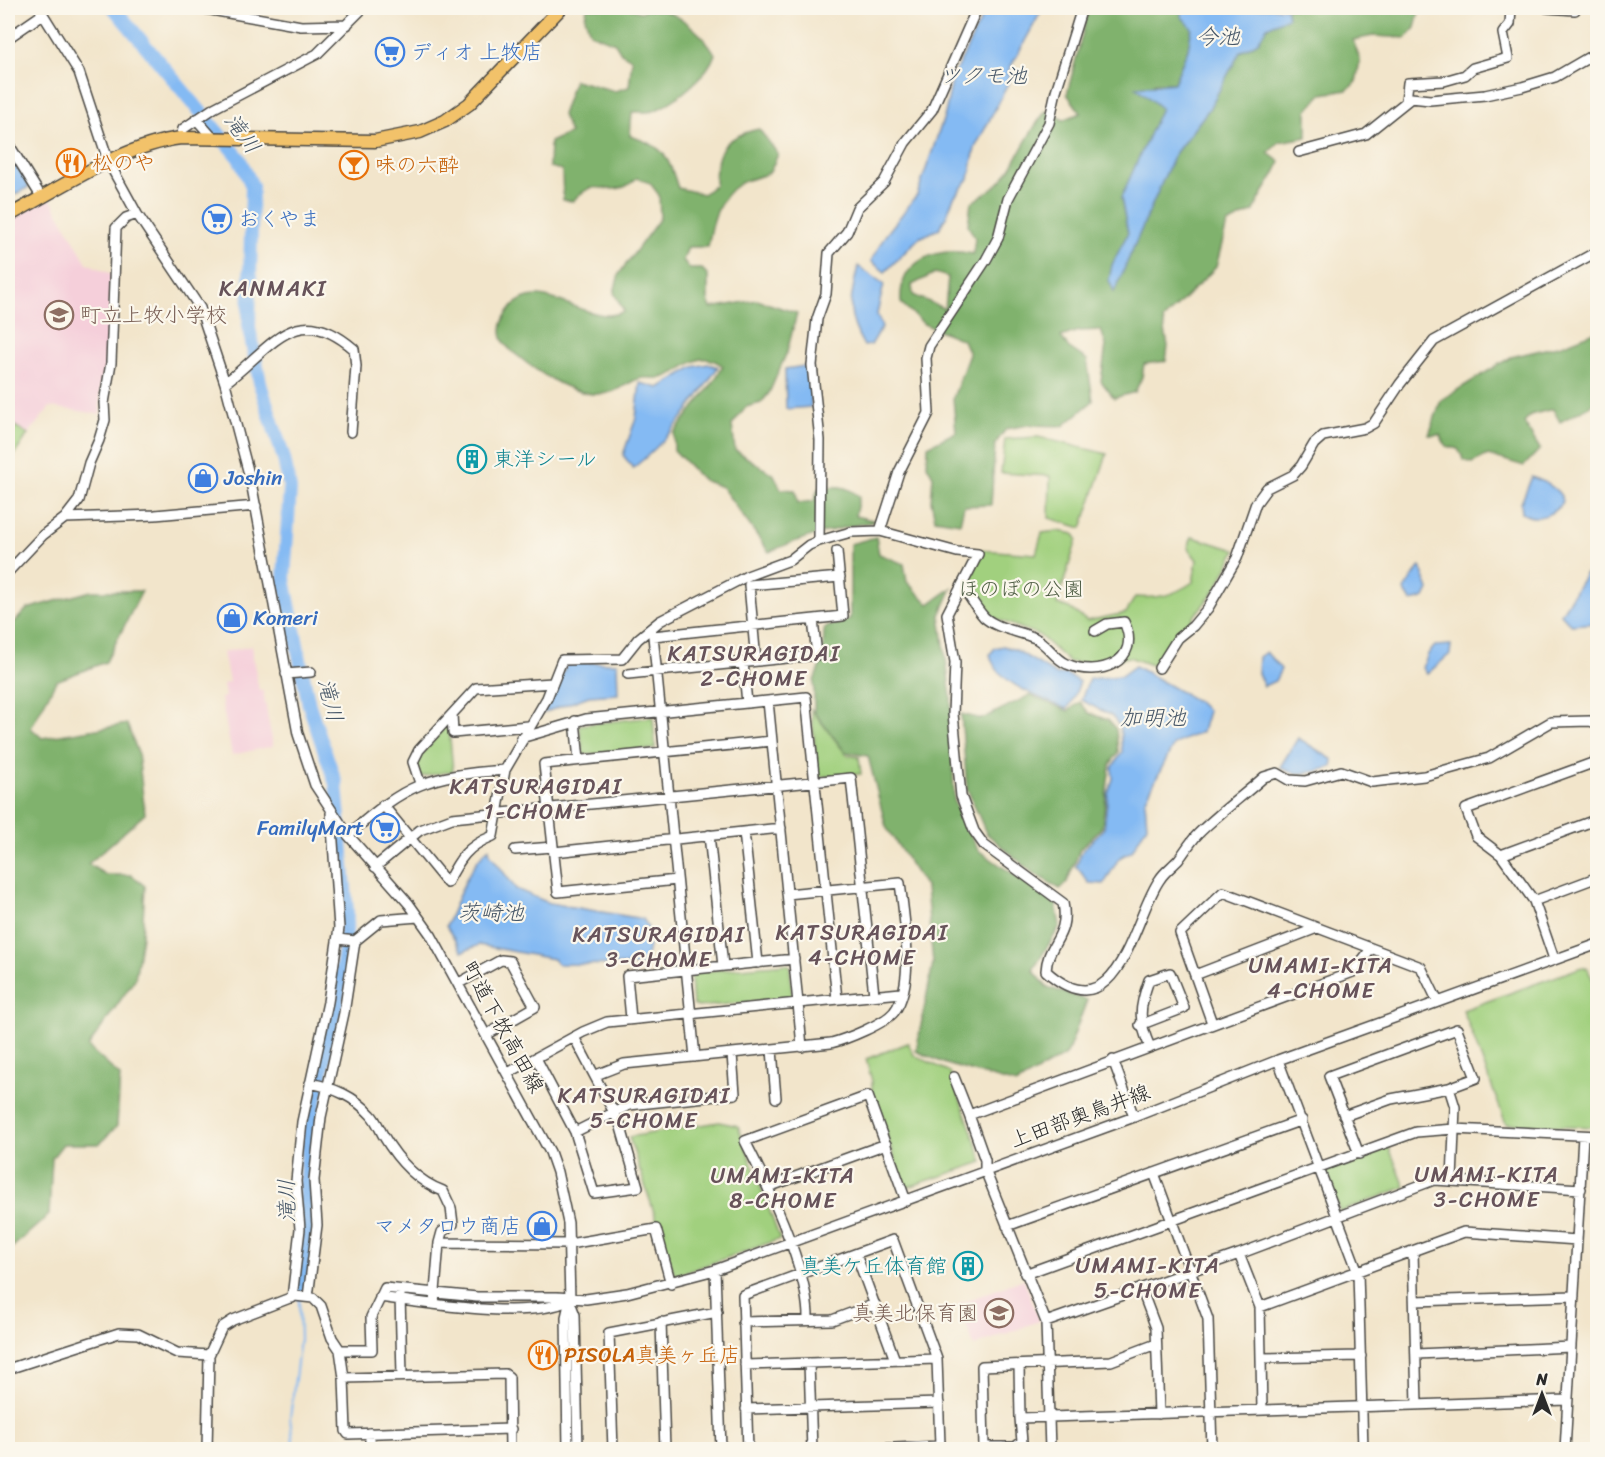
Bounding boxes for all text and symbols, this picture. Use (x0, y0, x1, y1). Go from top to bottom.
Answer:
water label: 今池 (1196, 17, 1241, 56)
place label: ディオ 上牧店 (411, 33, 542, 71)
supermarket icon: ディオ 上牧店 (374, 36, 406, 68)
water label: ツクモ池 (939, 56, 1028, 95)
water label: 滝川 (214, 104, 271, 163)
place label: 松のや (92, 144, 155, 182)
place label: 味の六酔 (375, 146, 459, 184)
restaurant icon: 松のや (55, 147, 87, 179)
bar icon: 味の六酔 (338, 149, 370, 181)
place label: おくやま (238, 200, 321, 238)
supermarket icon: おくやま (201, 203, 233, 235)
district label: KANMAKI (219, 269, 327, 308)
place label: 町立上牧小学校 (80, 296, 227, 334)
school or university icon: 町立上牧小学校 (43, 299, 75, 331)
place label: 東洋シール (493, 440, 597, 478)
building icon: 東洋シール (456, 443, 488, 475)
place label: Joshin (223, 459, 282, 497)
shop icon: Joshin (187, 462, 219, 494)
park label: ほのぼの公園 (958, 570, 1084, 608)
place label: Komeri (253, 599, 319, 637)
shop icon: Komeri (216, 602, 248, 634)
district label: KATSURAGIDAI 2-CHOME (668, 634, 840, 698)
water label: 滝川 (306, 674, 355, 726)
water label: 加明池 (1120, 698, 1187, 737)
district label: KATSURAGIDAI 1-CHOME (450, 767, 622, 831)
place label: FamilyMart (257, 809, 364, 847)
supermarket icon: FamilyMart (369, 812, 401, 844)
water label: 茨崎池 (458, 893, 525, 932)
district label: KATSURAGIDAI 4-CHOME (776, 913, 948, 977)
district label: KATSURAGIDAI 3-CHOME (573, 915, 745, 979)
district label: UMAMI-KITA 4-CHOME (1249, 946, 1393, 1010)
street label: 町道下牧高田線 (451, 954, 555, 1100)
street label: 上田部奥鳥井線 (1004, 1073, 1156, 1159)
district label: KATSURAGIDAI 5-CHOME (558, 1076, 730, 1140)
district label: UMAMI-KITA 3-CHOME (1415, 1155, 1559, 1219)
district label: UMAMI-KITA 8-CHOME (711, 1156, 855, 1220)
water label: 滝川 (267, 1179, 306, 1223)
place label: マメタロウ商店 (374, 1207, 521, 1245)
shop icon: マメタロウ商店 (526, 1210, 558, 1242)
district label: UMAMI-KITA 5-CHOME (1076, 1246, 1220, 1310)
place label: 真美ケ丘体育館 (800, 1247, 947, 1285)
building icon: 真美ケ丘体育館 (952, 1250, 984, 1282)
place label: 真美北保育園 (852, 1294, 978, 1332)
school or university icon: 真美北保育園 (983, 1297, 1015, 1329)
place label: PISOLA真美ヶ丘店 (564, 1336, 740, 1374)
restaurant icon: PISOLA真美ヶ丘店 (527, 1339, 559, 1371)
north arrow (1512, 1364, 1572, 1424)
text: N (1535, 1365, 1548, 1394)

